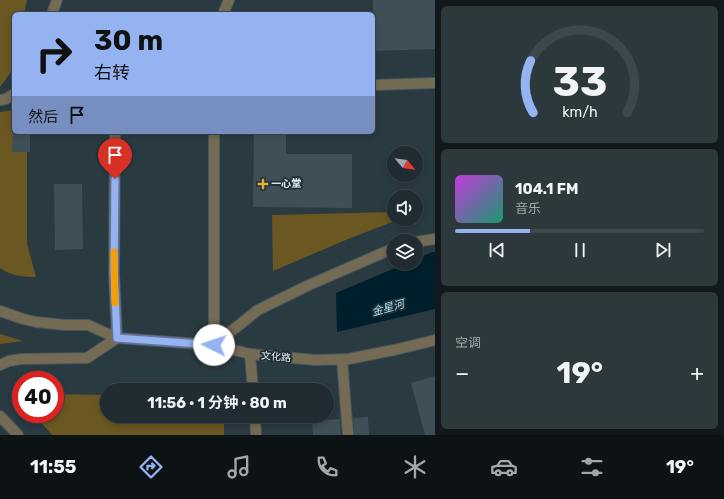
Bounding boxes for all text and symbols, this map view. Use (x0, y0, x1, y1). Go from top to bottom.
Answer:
text: 30 m (94, 24, 163, 57)
icon: right (28, 28, 80, 80)
text: 33 (552, 56, 607, 105)
text: 右转 (94, 62, 130, 84)
text: km/h (562, 103, 597, 120)
icon: arrive (66, 104, 88, 126)
text: 然后 (28, 108, 58, 126)
pin (98, 138, 132, 179)
icon: arrive (104, 144, 126, 166)
north arrow (387, 146, 423, 182)
map controls (387, 146, 423, 270)
place label: 一心堂 (271, 178, 301, 190)
marker: 一心堂 (258, 179, 268, 189)
text: 104.1 FM (515, 180, 578, 198)
button: sound (387, 190, 423, 226)
text: 音乐 (515, 201, 541, 216)
button: layers (387, 234, 423, 270)
icon: previous (486, 239, 508, 261)
icon: pause (569, 239, 591, 261)
icon: next (652, 239, 674, 261)
water label: 金星河 (370, 297, 408, 319)
position arrow (193, 324, 235, 366)
text: 空调 (455, 335, 481, 350)
street label: 文化路 (261, 350, 291, 364)
text: 19° (557, 355, 603, 391)
text: − (455, 360, 469, 387)
text: + (690, 360, 704, 387)
speed limit sign: 40 (12, 371, 64, 423)
text: 11:56 · 1 分钟 · 80 m (147, 394, 287, 412)
icon: directions (137, 453, 165, 481)
icon: music (225, 453, 253, 481)
icon: phone (313, 453, 341, 481)
icon: climate (401, 453, 429, 481)
icon: car (490, 453, 518, 481)
icon: filters (578, 453, 606, 481)
text: 11:55 (30, 456, 77, 478)
text: 19° (666, 456, 694, 478)

